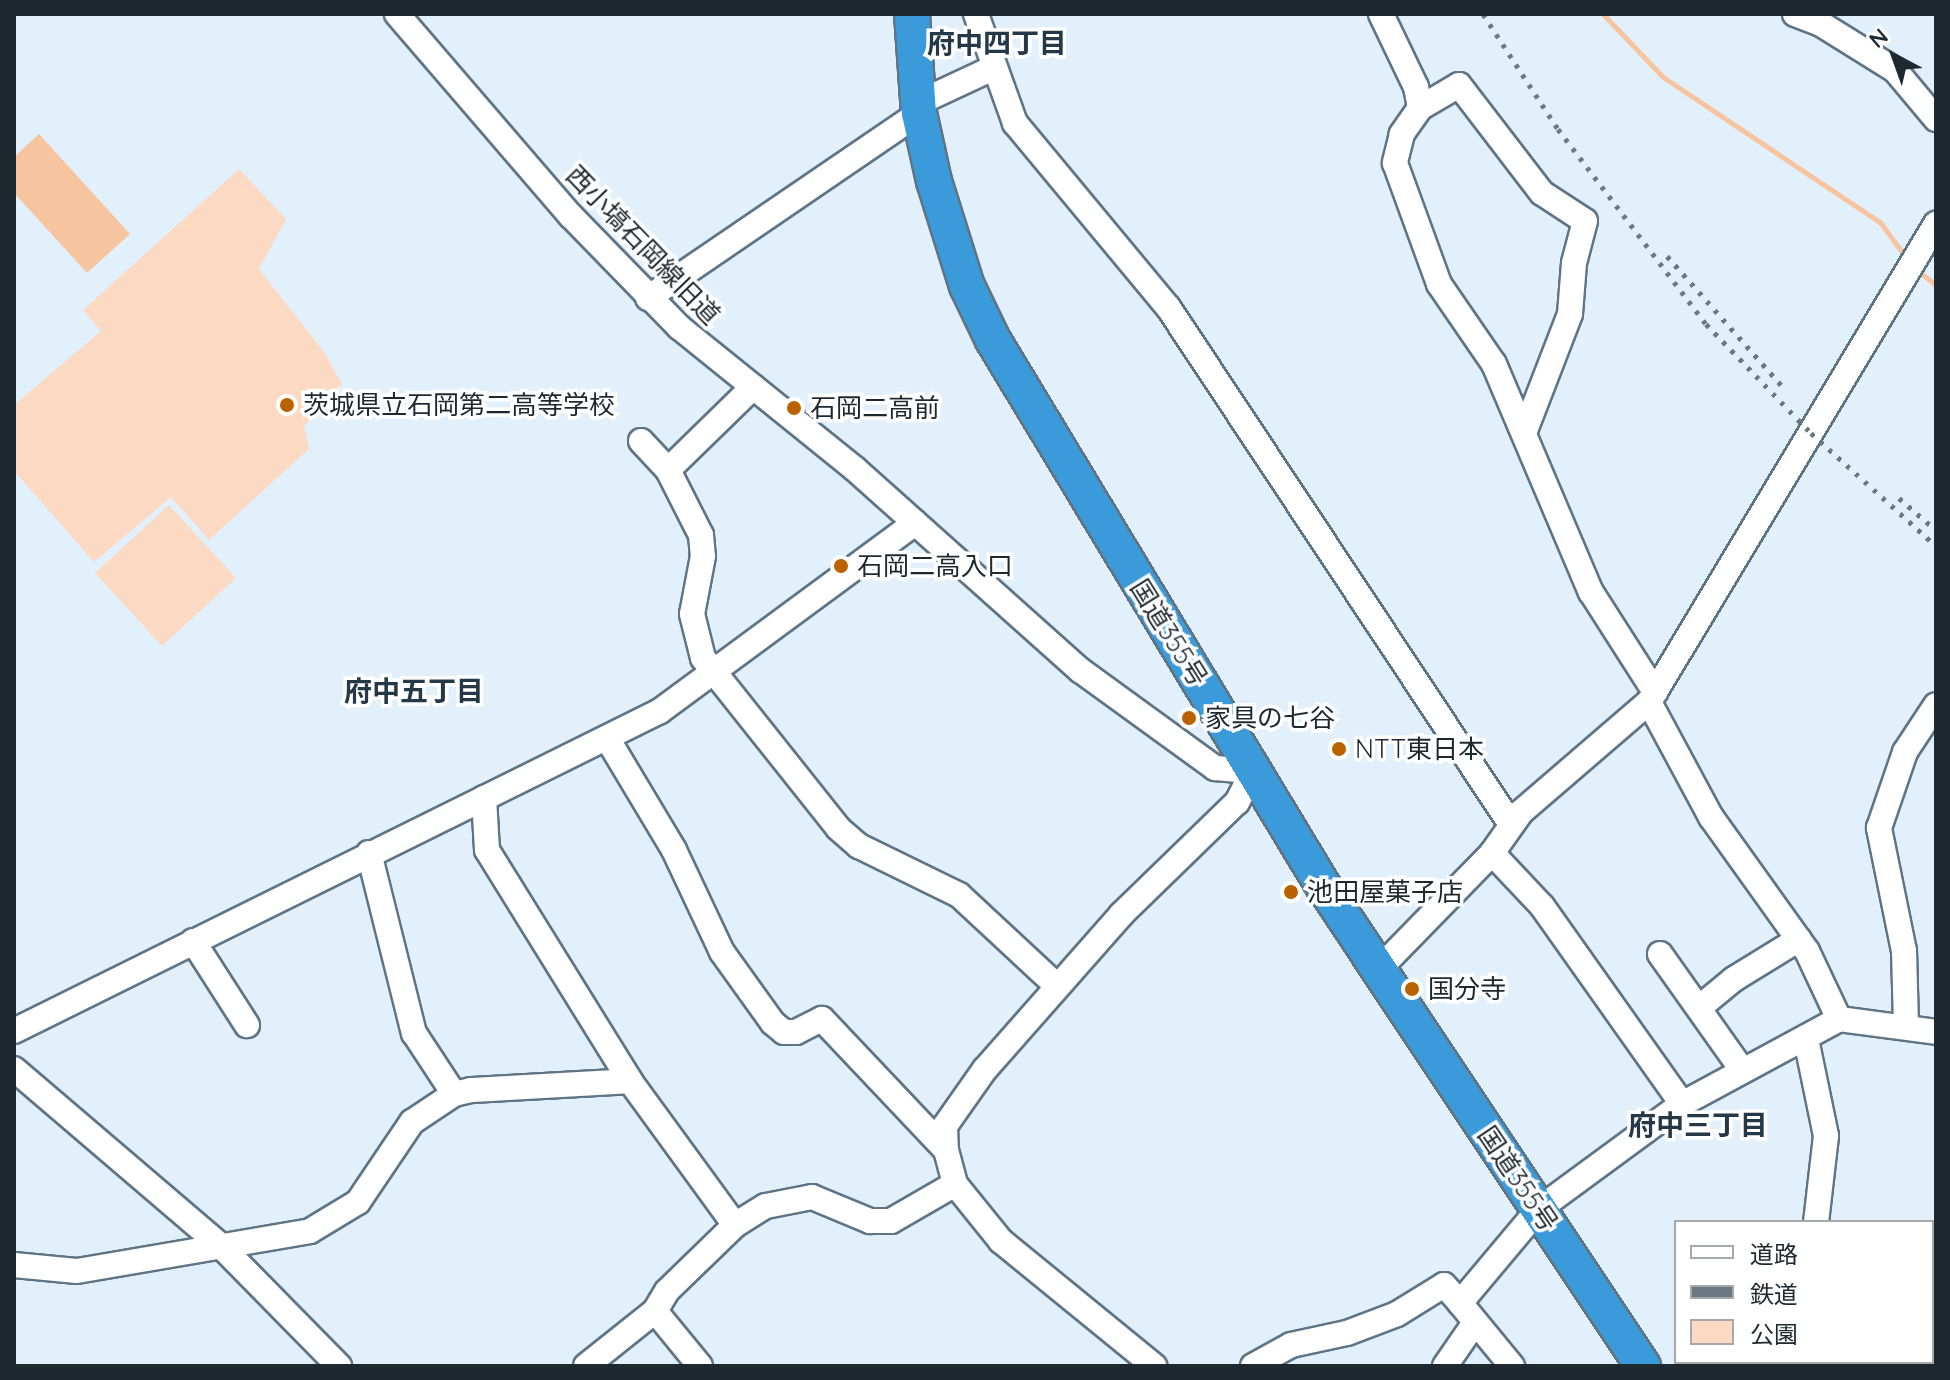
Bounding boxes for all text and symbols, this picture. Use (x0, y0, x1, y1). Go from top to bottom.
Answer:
north arrow (1854, 16, 1934, 96)
text: N (1863, 22, 1894, 54)
district label: 府中四丁目 (927, 26, 1067, 60)
street label: 西小塙石岡線旧道 (560, 159, 726, 331)
place label: 茨城県立石岡第二高等学校 (303, 389, 615, 421)
place label: 石岡二高前 (810, 392, 940, 424)
marker: 茨城県立石岡第二高等学校 (278, 396, 296, 414)
marker: 石岡二高前 (785, 399, 803, 417)
place label: 石岡二高入口 (857, 550, 1013, 582)
marker: 石岡二高入口 (832, 557, 850, 575)
street label: 国道355号 (1124, 574, 1214, 692)
district label: 府中五丁目 (344, 674, 484, 708)
place label: 家具の七谷 (1205, 702, 1335, 734)
marker: 家具の七谷 (1180, 709, 1198, 727)
place label: NTT東日本 (1355, 733, 1484, 765)
marker: NTT東日本 (1330, 740, 1348, 758)
place label: 池田屋菓子店 (1307, 876, 1463, 908)
marker: 池田屋菓子店 (1282, 883, 1300, 901)
place label: 国分寺 (1428, 973, 1506, 1005)
marker: 国分寺 (1403, 980, 1421, 998)
district label: 府中三丁目 (1628, 1108, 1768, 1142)
street label: 国道355号 (1472, 1121, 1564, 1237)
legend (1674, 1220, 1934, 1364)
text: 道路 (1750, 1239, 1798, 1269)
text: 鉄道 (1750, 1279, 1798, 1309)
text: 公園 (1750, 1319, 1798, 1349)

